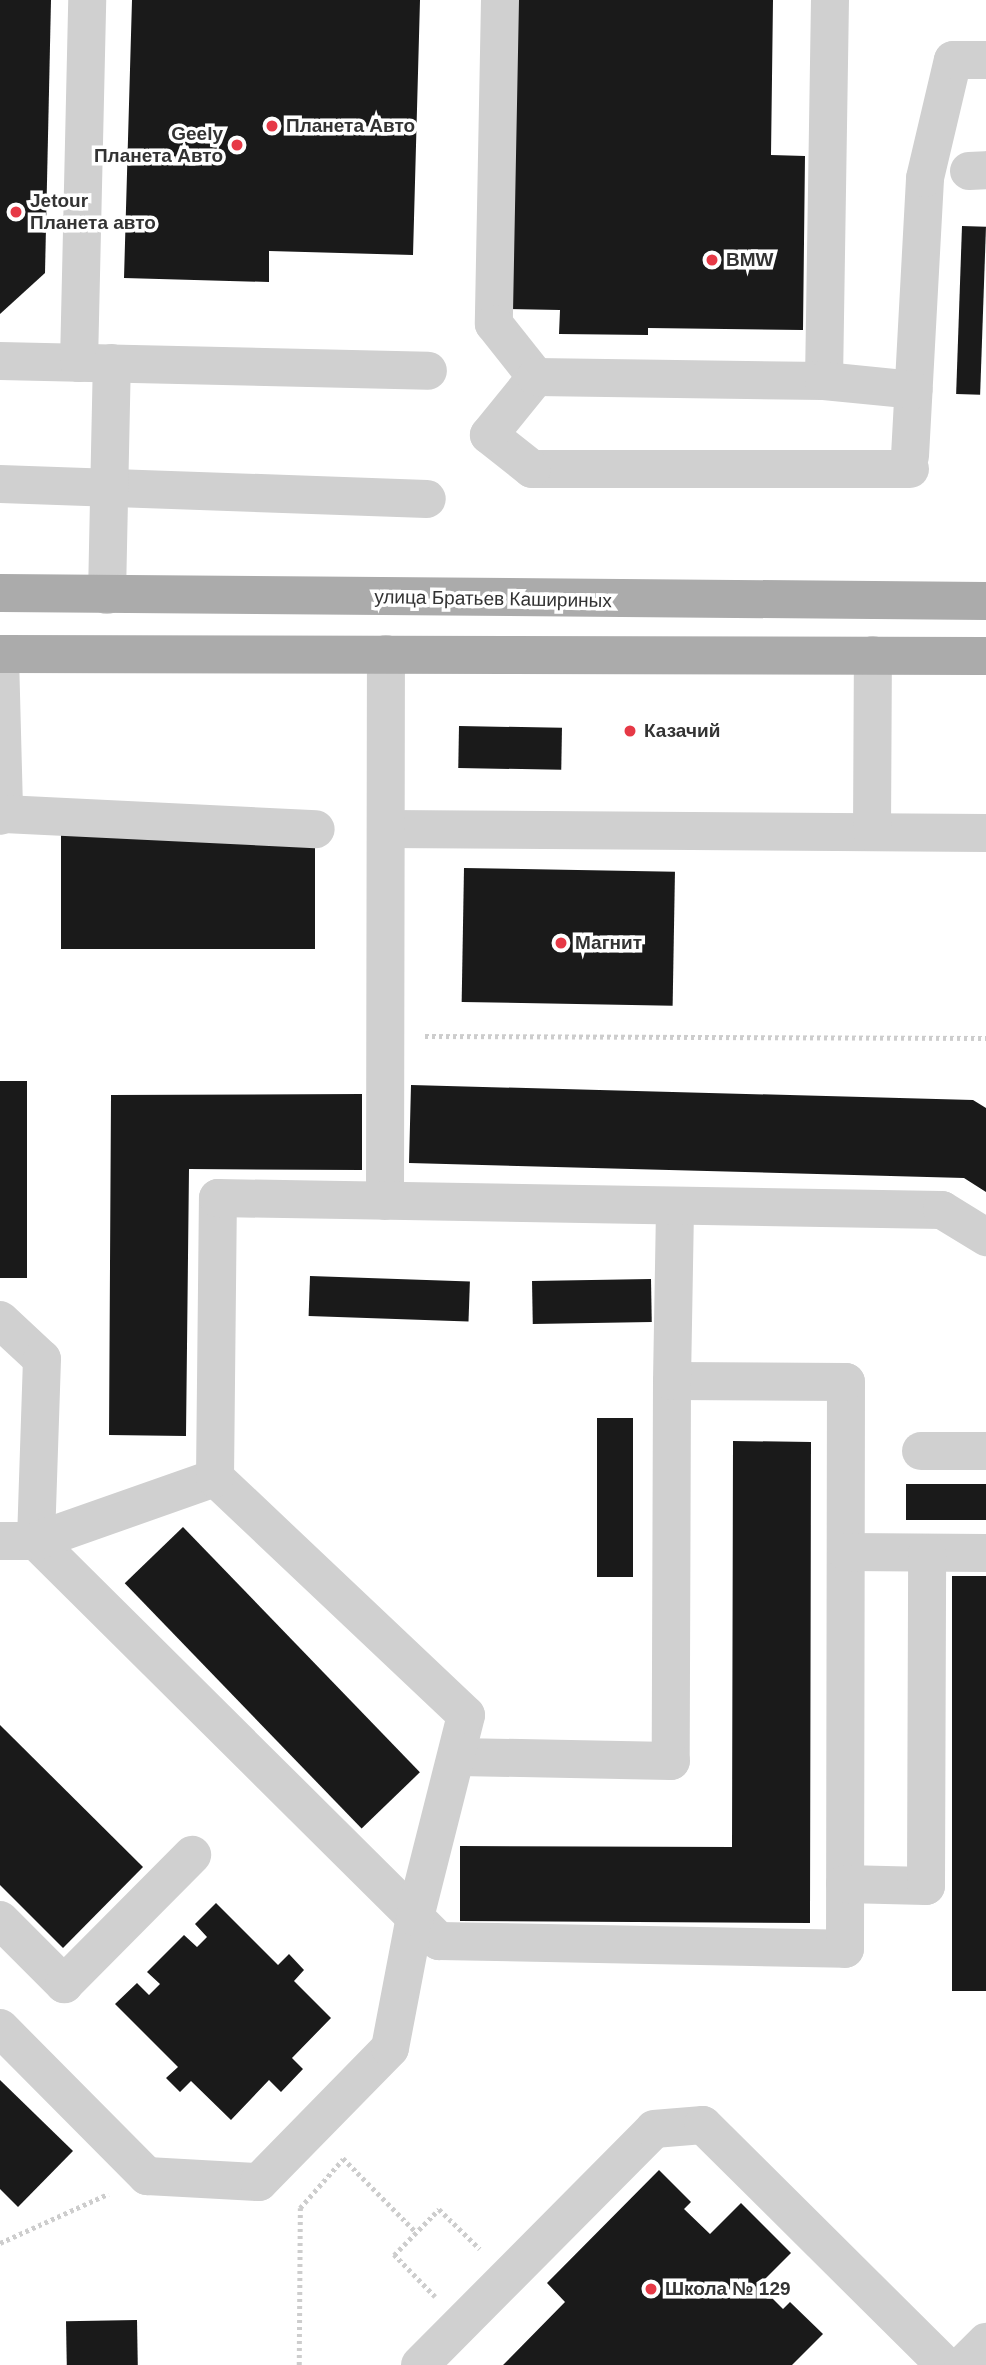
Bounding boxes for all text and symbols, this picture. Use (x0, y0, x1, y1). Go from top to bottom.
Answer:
place label: Планета Авто (286, 115, 415, 137)
marker: Планета Авто (264, 118, 280, 134)
place label: Geely Планета Авто (94, 123, 223, 167)
marker: Geely Планета Авто (229, 137, 245, 153)
place label: Jetour Планета авто (30, 190, 156, 234)
marker: Jetour Планета авто (8, 204, 24, 220)
place label: BMW (726, 249, 773, 271)
marker: BMW (704, 252, 720, 268)
street label: улица Братьев Кашириных (374, 586, 612, 612)
place label: Казачий (644, 720, 720, 742)
marker: Казачий (622, 723, 638, 739)
place label: Магнит (575, 932, 642, 954)
marker: Магнит (553, 935, 569, 951)
place label: Школа № 129 (665, 2278, 791, 2300)
marker: Школа № 129 (643, 2281, 659, 2297)

